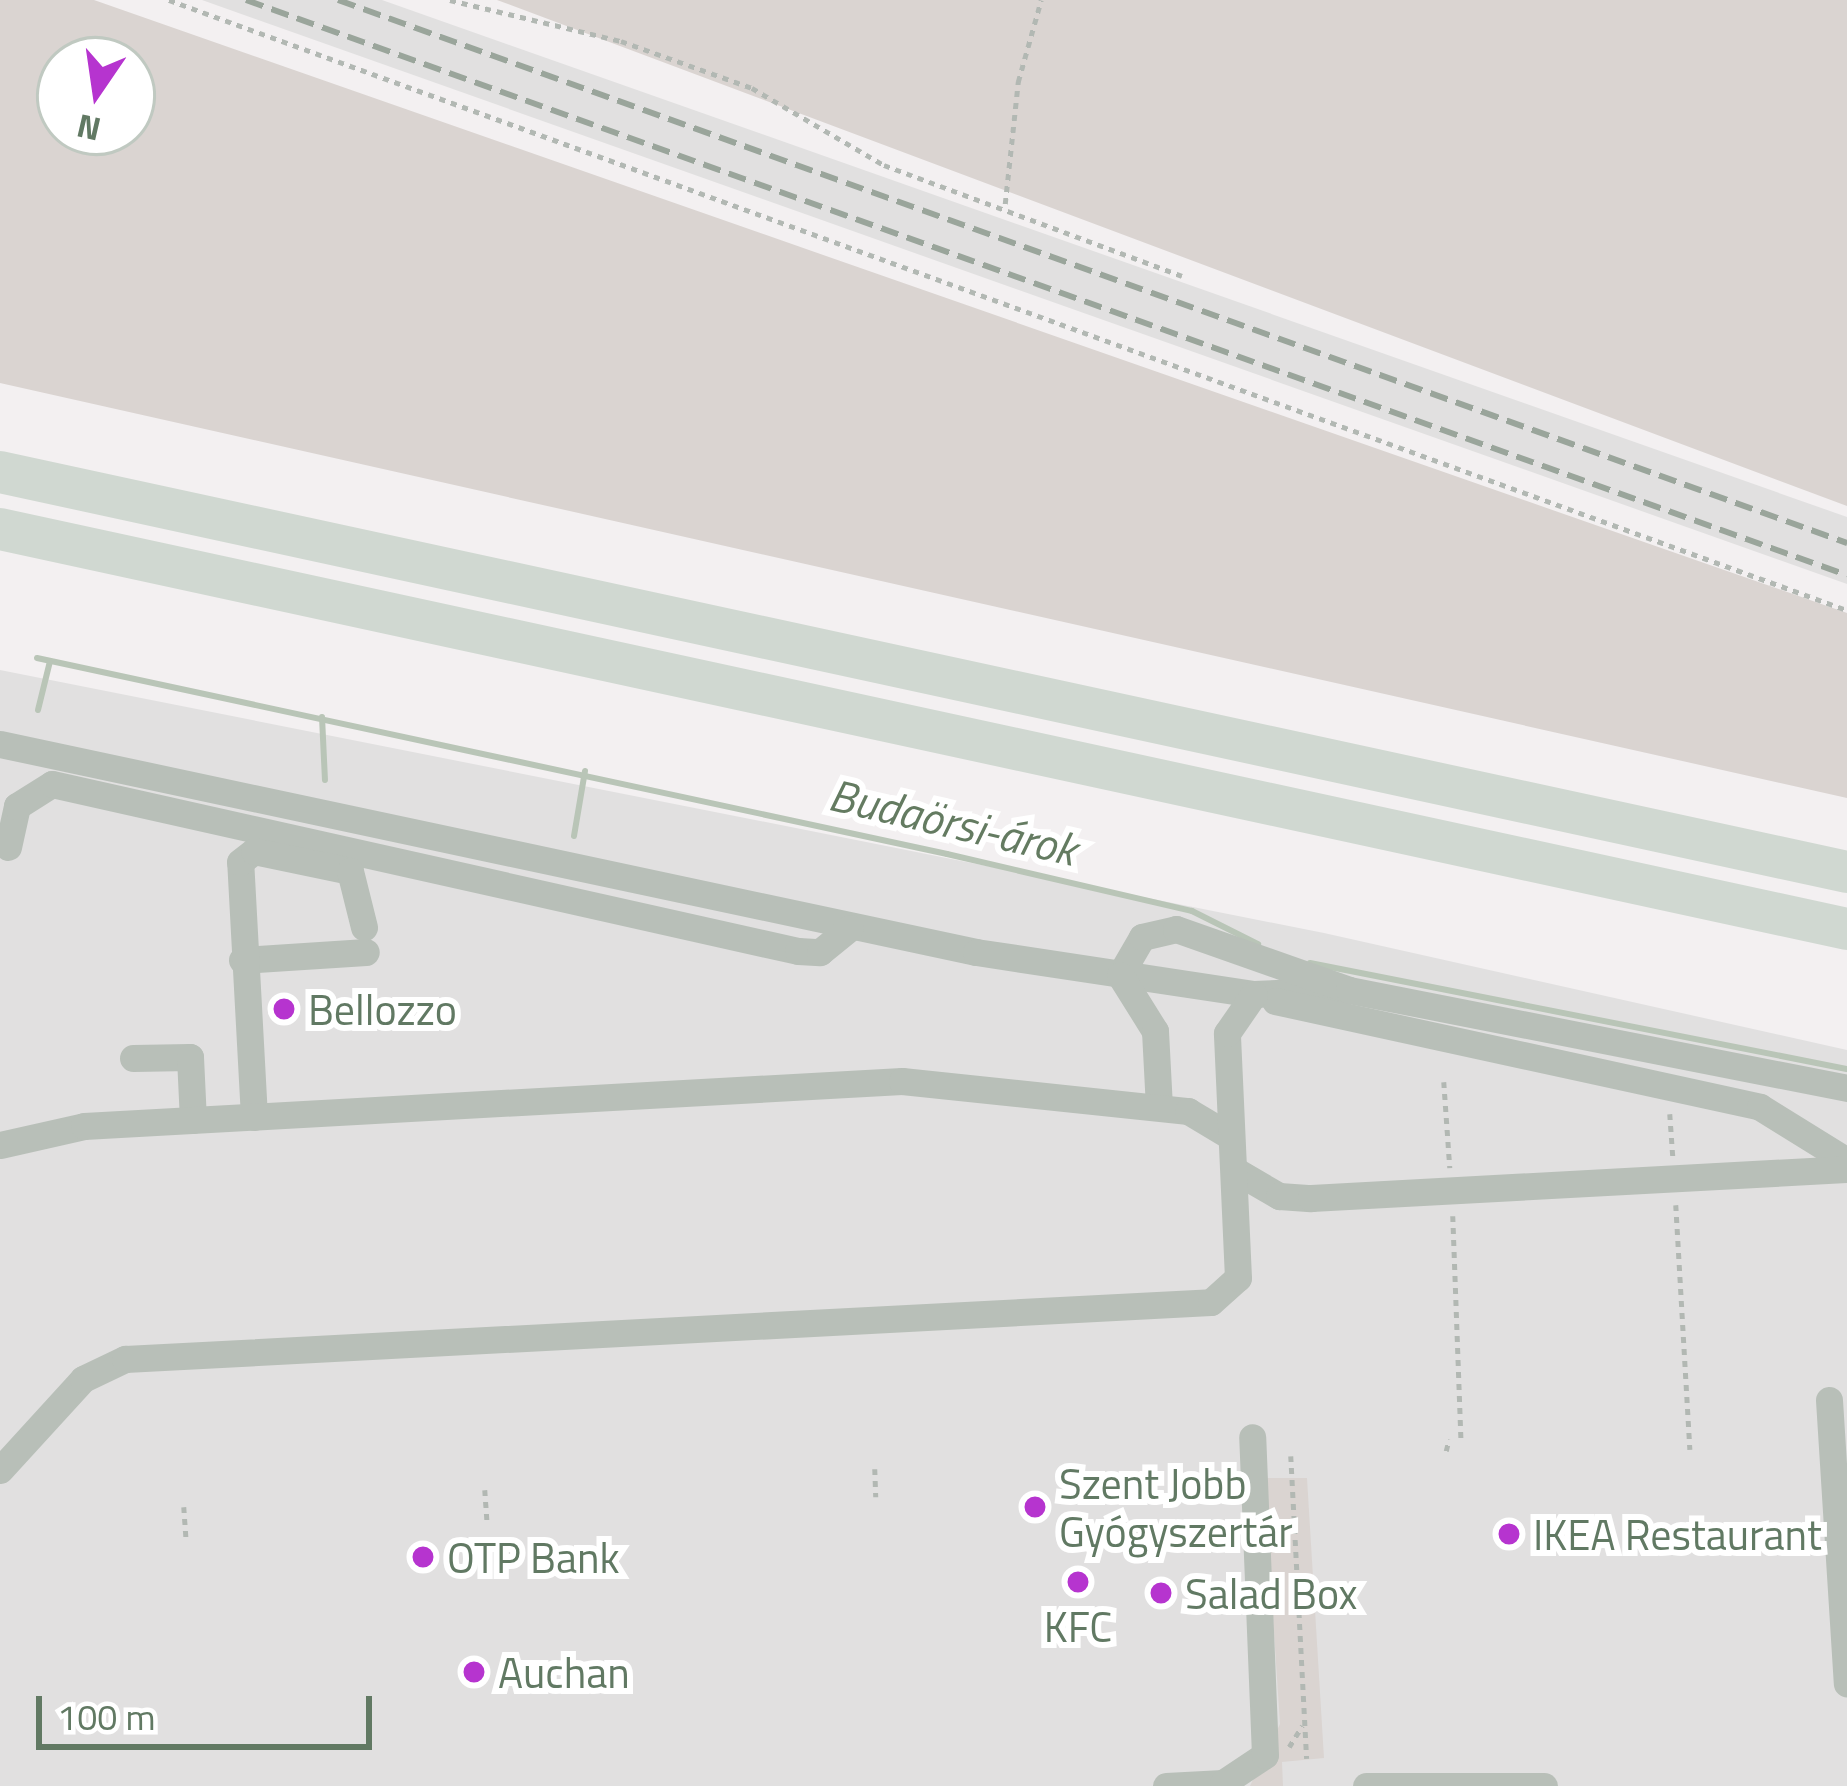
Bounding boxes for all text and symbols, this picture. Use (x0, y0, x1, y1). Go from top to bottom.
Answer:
north arrow (36, 36, 156, 156)
text: N (72, 101, 105, 155)
water label: Budaörsi-árok (824, 767, 1082, 877)
place label: Bellozzo (308, 984, 457, 1034)
marker: Bellozzo (271, 996, 297, 1022)
place label: Szent Jobb Gyógyszertár (1059, 1458, 1293, 1556)
marker: Szent Jobb Gyógyszertár (1022, 1494, 1048, 1520)
place label: IKEA Restaurant (1533, 1509, 1822, 1559)
marker: IKEA Restaurant (1496, 1521, 1522, 1547)
place label: OTP Bank (447, 1532, 620, 1582)
marker: OTP Bank (410, 1544, 436, 1570)
place label: Salad Box (1185, 1568, 1358, 1618)
marker: KFC (1065, 1569, 1091, 1595)
marker: Salad Box (1148, 1580, 1174, 1606)
place label: KFC (1044, 1601, 1112, 1651)
place label: Auchan (498, 1647, 630, 1697)
marker: Auchan (461, 1659, 487, 1685)
scale bar (42, 1672, 378, 1746)
text: 100 m (57, 1689, 156, 1744)

